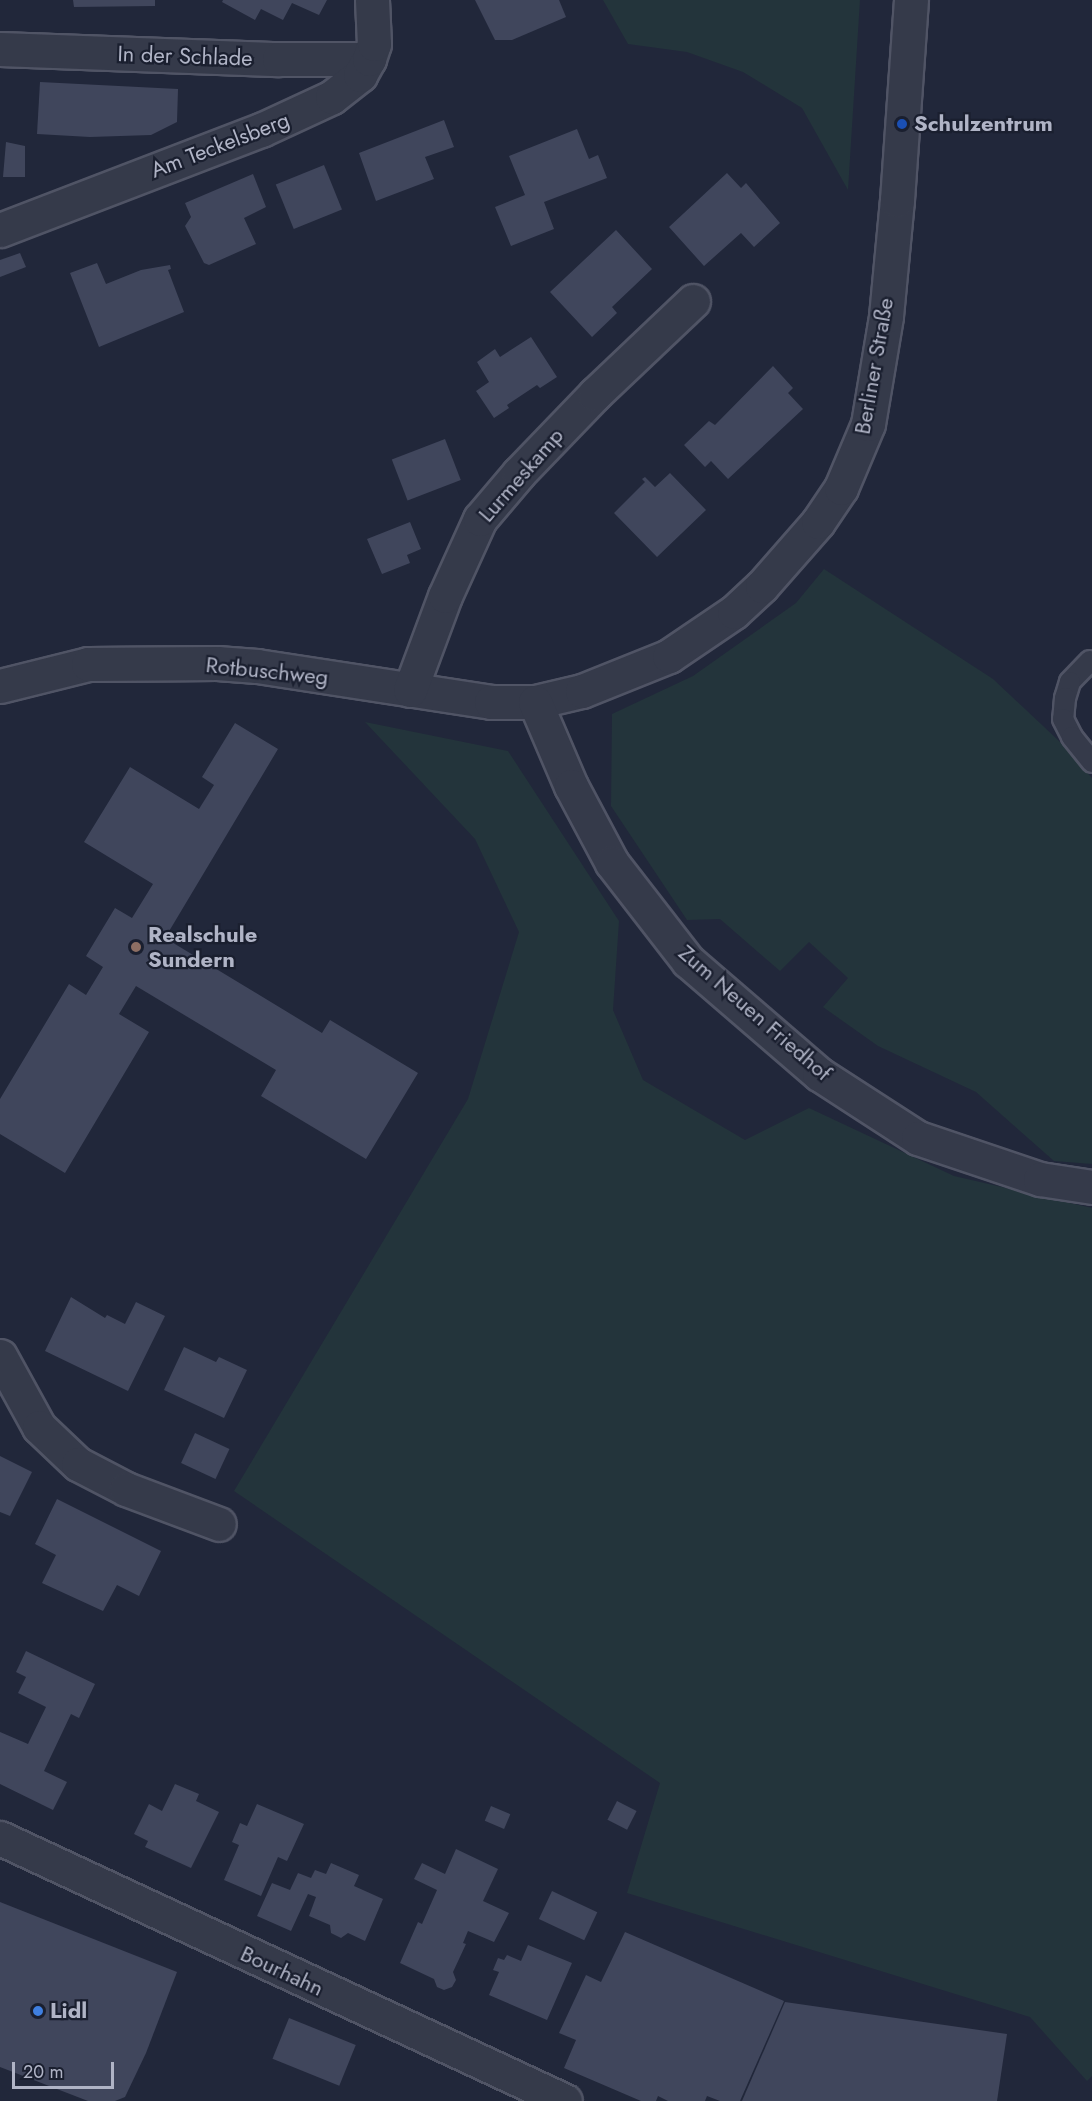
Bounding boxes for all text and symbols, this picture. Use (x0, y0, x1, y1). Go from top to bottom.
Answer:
street label: In der Schlade (117, 40, 253, 72)
street label: Am Teckelsberg (147, 106, 293, 184)
place label: Schulzentrum (914, 111, 1053, 137)
marker: Schulzentrum (895, 117, 909, 131)
street label: Berliner Straße (849, 296, 899, 436)
street label: Lurmeskamp (473, 423, 569, 527)
street label: Rotbuschweg (204, 651, 330, 691)
place label: Realschule Sundern (148, 921, 257, 972)
marker: Realschule Sundern (129, 940, 143, 954)
street label: Zum Neuen Friedhof (673, 940, 837, 1086)
street label: Bourhahn (236, 1940, 328, 2002)
place label: Lidl (50, 1998, 87, 2024)
marker: Lidl (31, 2004, 45, 2018)
scale bar (15, 2050, 117, 2088)
text: 20 m (23, 2059, 63, 2085)

